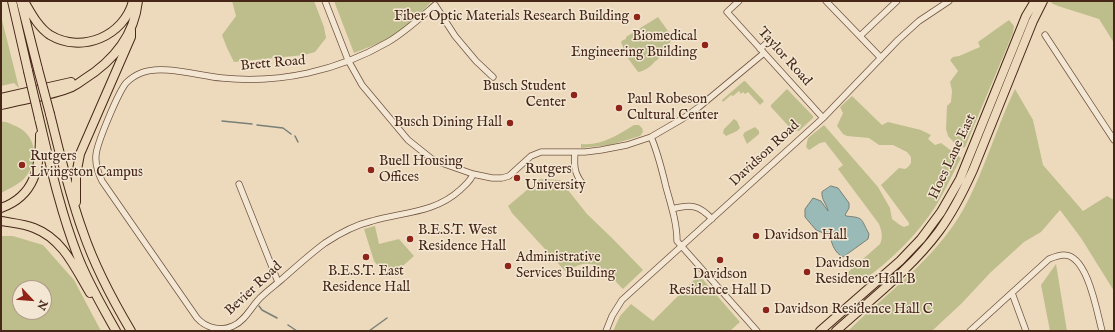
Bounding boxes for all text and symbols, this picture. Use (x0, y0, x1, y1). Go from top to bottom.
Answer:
place label: Fiber Optic Materials Research Building (394, 9, 629, 25)
marker: Fiber Optic Materials Research Building (632, 12, 642, 22)
street label: Taylor Road (753, 24, 815, 90)
place label: Biomedical Engineering Building (571, 29, 697, 62)
marker: Biomedical Engineering Building (700, 40, 710, 50)
street label: Brett Road (240, 53, 306, 75)
place label: Busch Student Center (483, 79, 566, 112)
marker: Busch Student Center (569, 90, 579, 100)
place label: Paul Robeson Cultural Center (627, 92, 718, 124)
marker: Paul Robeson Cultural Center (614, 103, 624, 113)
street label: Hoes Lane East (926, 112, 980, 202)
place label: Busch Dining Hall (394, 115, 502, 131)
street label: Davidson Road (727, 117, 803, 191)
marker: Busch Dining Hall (505, 118, 515, 128)
place label: Rutgers Livingston Campus (30, 149, 143, 182)
place label: Buell Housing Offices (379, 154, 463, 186)
marker: Rutgers Livingston Campus (17, 160, 27, 170)
place label: Rutgers University (525, 162, 586, 194)
marker: Buell Housing Offices (366, 165, 376, 175)
marker: Rutgers University (512, 173, 522, 183)
place label: B.E.S.T. West Residence Hall (418, 223, 506, 256)
place label: Davidson Hall (764, 228, 847, 244)
marker: Davidson Hall (751, 231, 761, 241)
marker: B.E.S.T. West Residence Hall (405, 234, 415, 244)
place label: Administrative Services Building (516, 250, 615, 282)
marker: B.E.S.T. East Residence Hall (361, 252, 371, 262)
marker: Davidson Residence Hall D (715, 255, 725, 265)
place label: Davidson Residence Hall B (815, 256, 916, 288)
street label: Bevier Road (222, 258, 286, 320)
marker: Administrative Services Building (503, 261, 513, 271)
place label: B.E.S.T. East Residence Hall (322, 264, 410, 296)
place label: Davidson Residence Hall D (669, 267, 771, 300)
marker: Davidson Residence Hall B (802, 267, 812, 277)
north arrow (12, 280, 52, 320)
text: N (34, 297, 50, 312)
place label: Davidson Residence Hall C (774, 302, 933, 318)
marker: Davidson Residence Hall C (761, 305, 771, 315)

